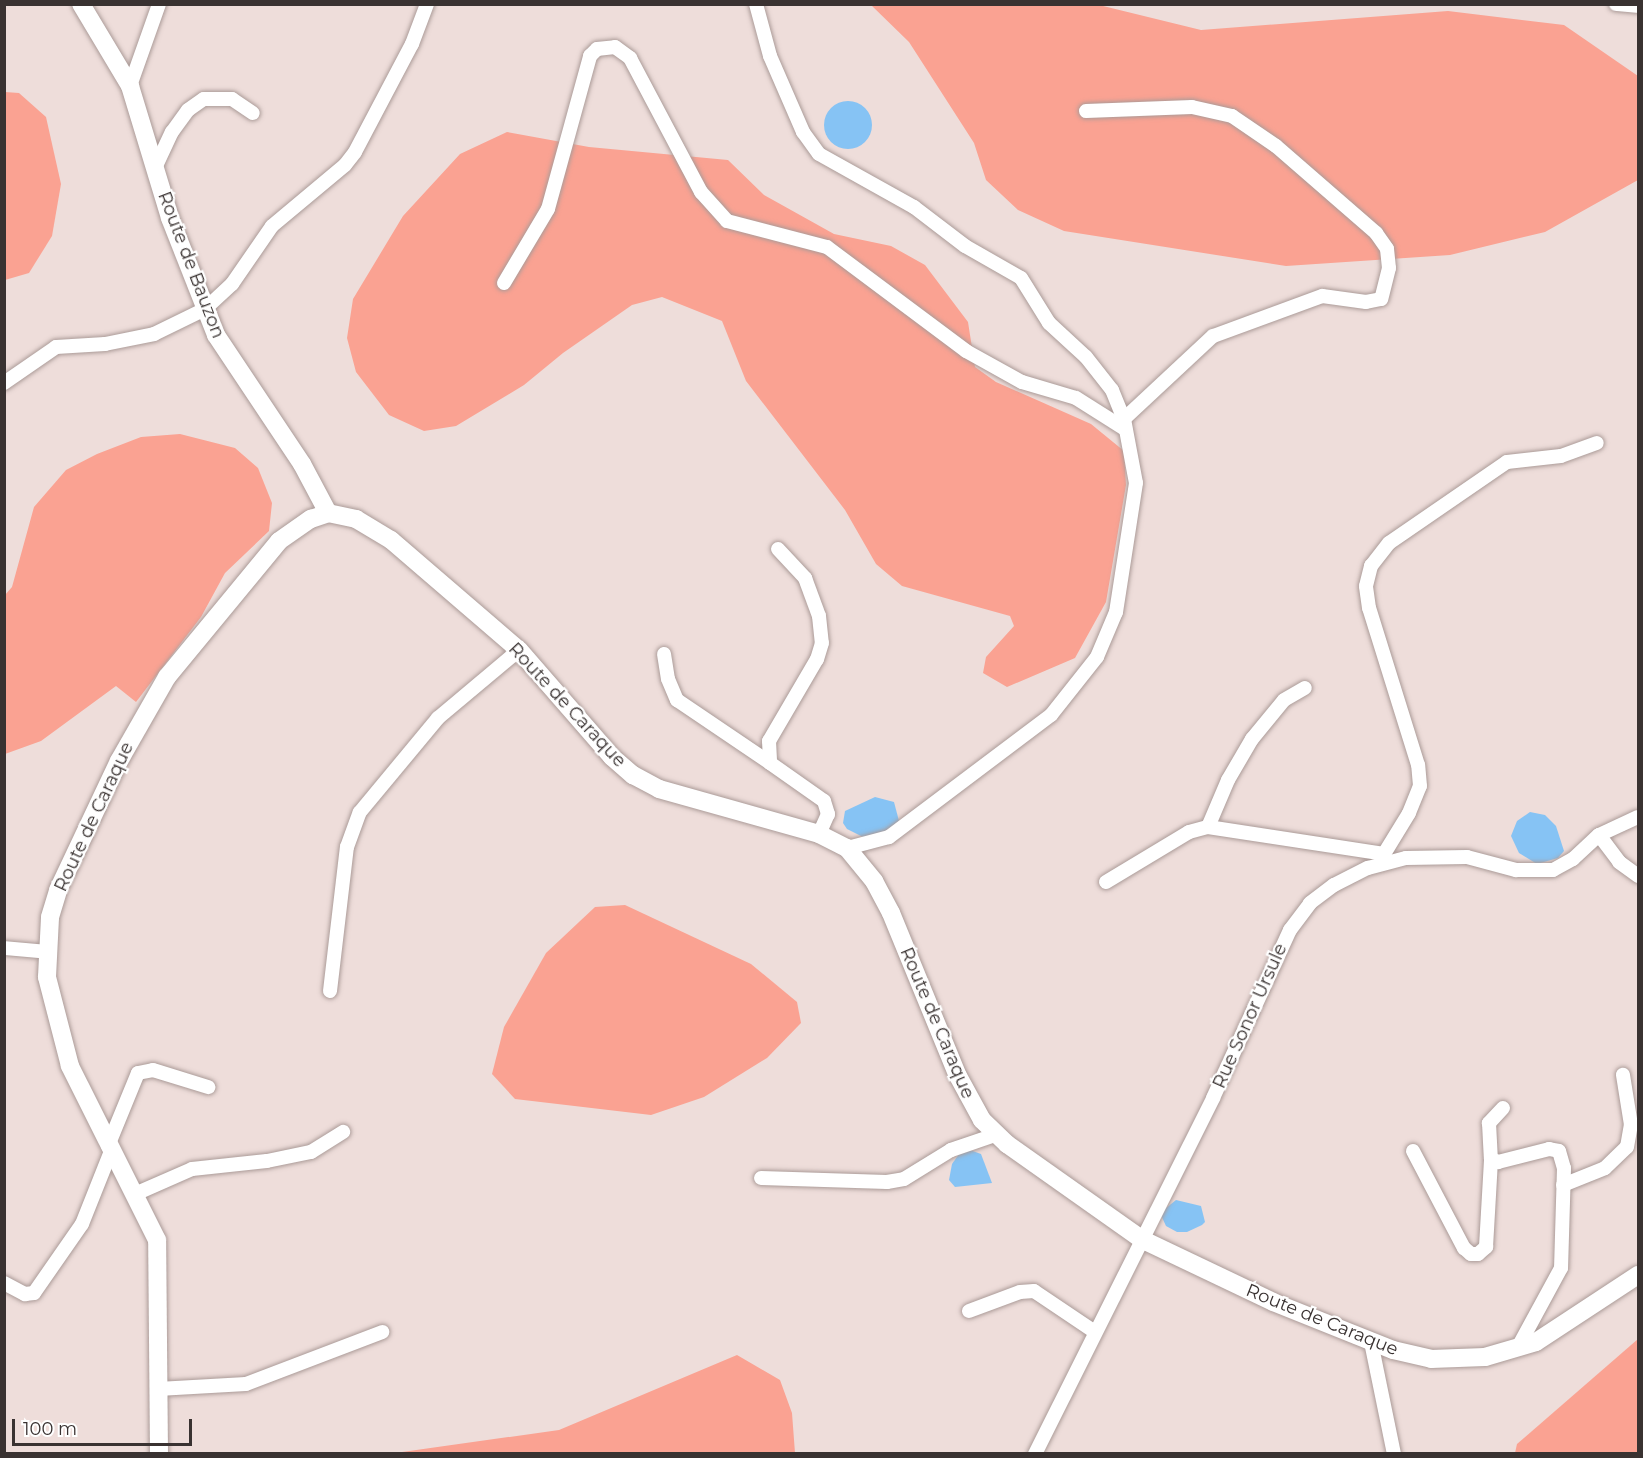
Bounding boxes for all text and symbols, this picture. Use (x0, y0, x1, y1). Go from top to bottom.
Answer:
street label: Route de Bauzon (153, 189, 229, 341)
street label: Route de Caraque (504, 638, 630, 772)
street label: Route de Caraque (50, 739, 138, 895)
street label: Rue Sonor Ursule (1208, 940, 1292, 1092)
street label: Route de Caraque (895, 944, 979, 1102)
street label: Route de Caraque (1243, 1280, 1401, 1360)
scale bar (15, 1407, 195, 1445)
text: 100 m (23, 1418, 77, 1440)

